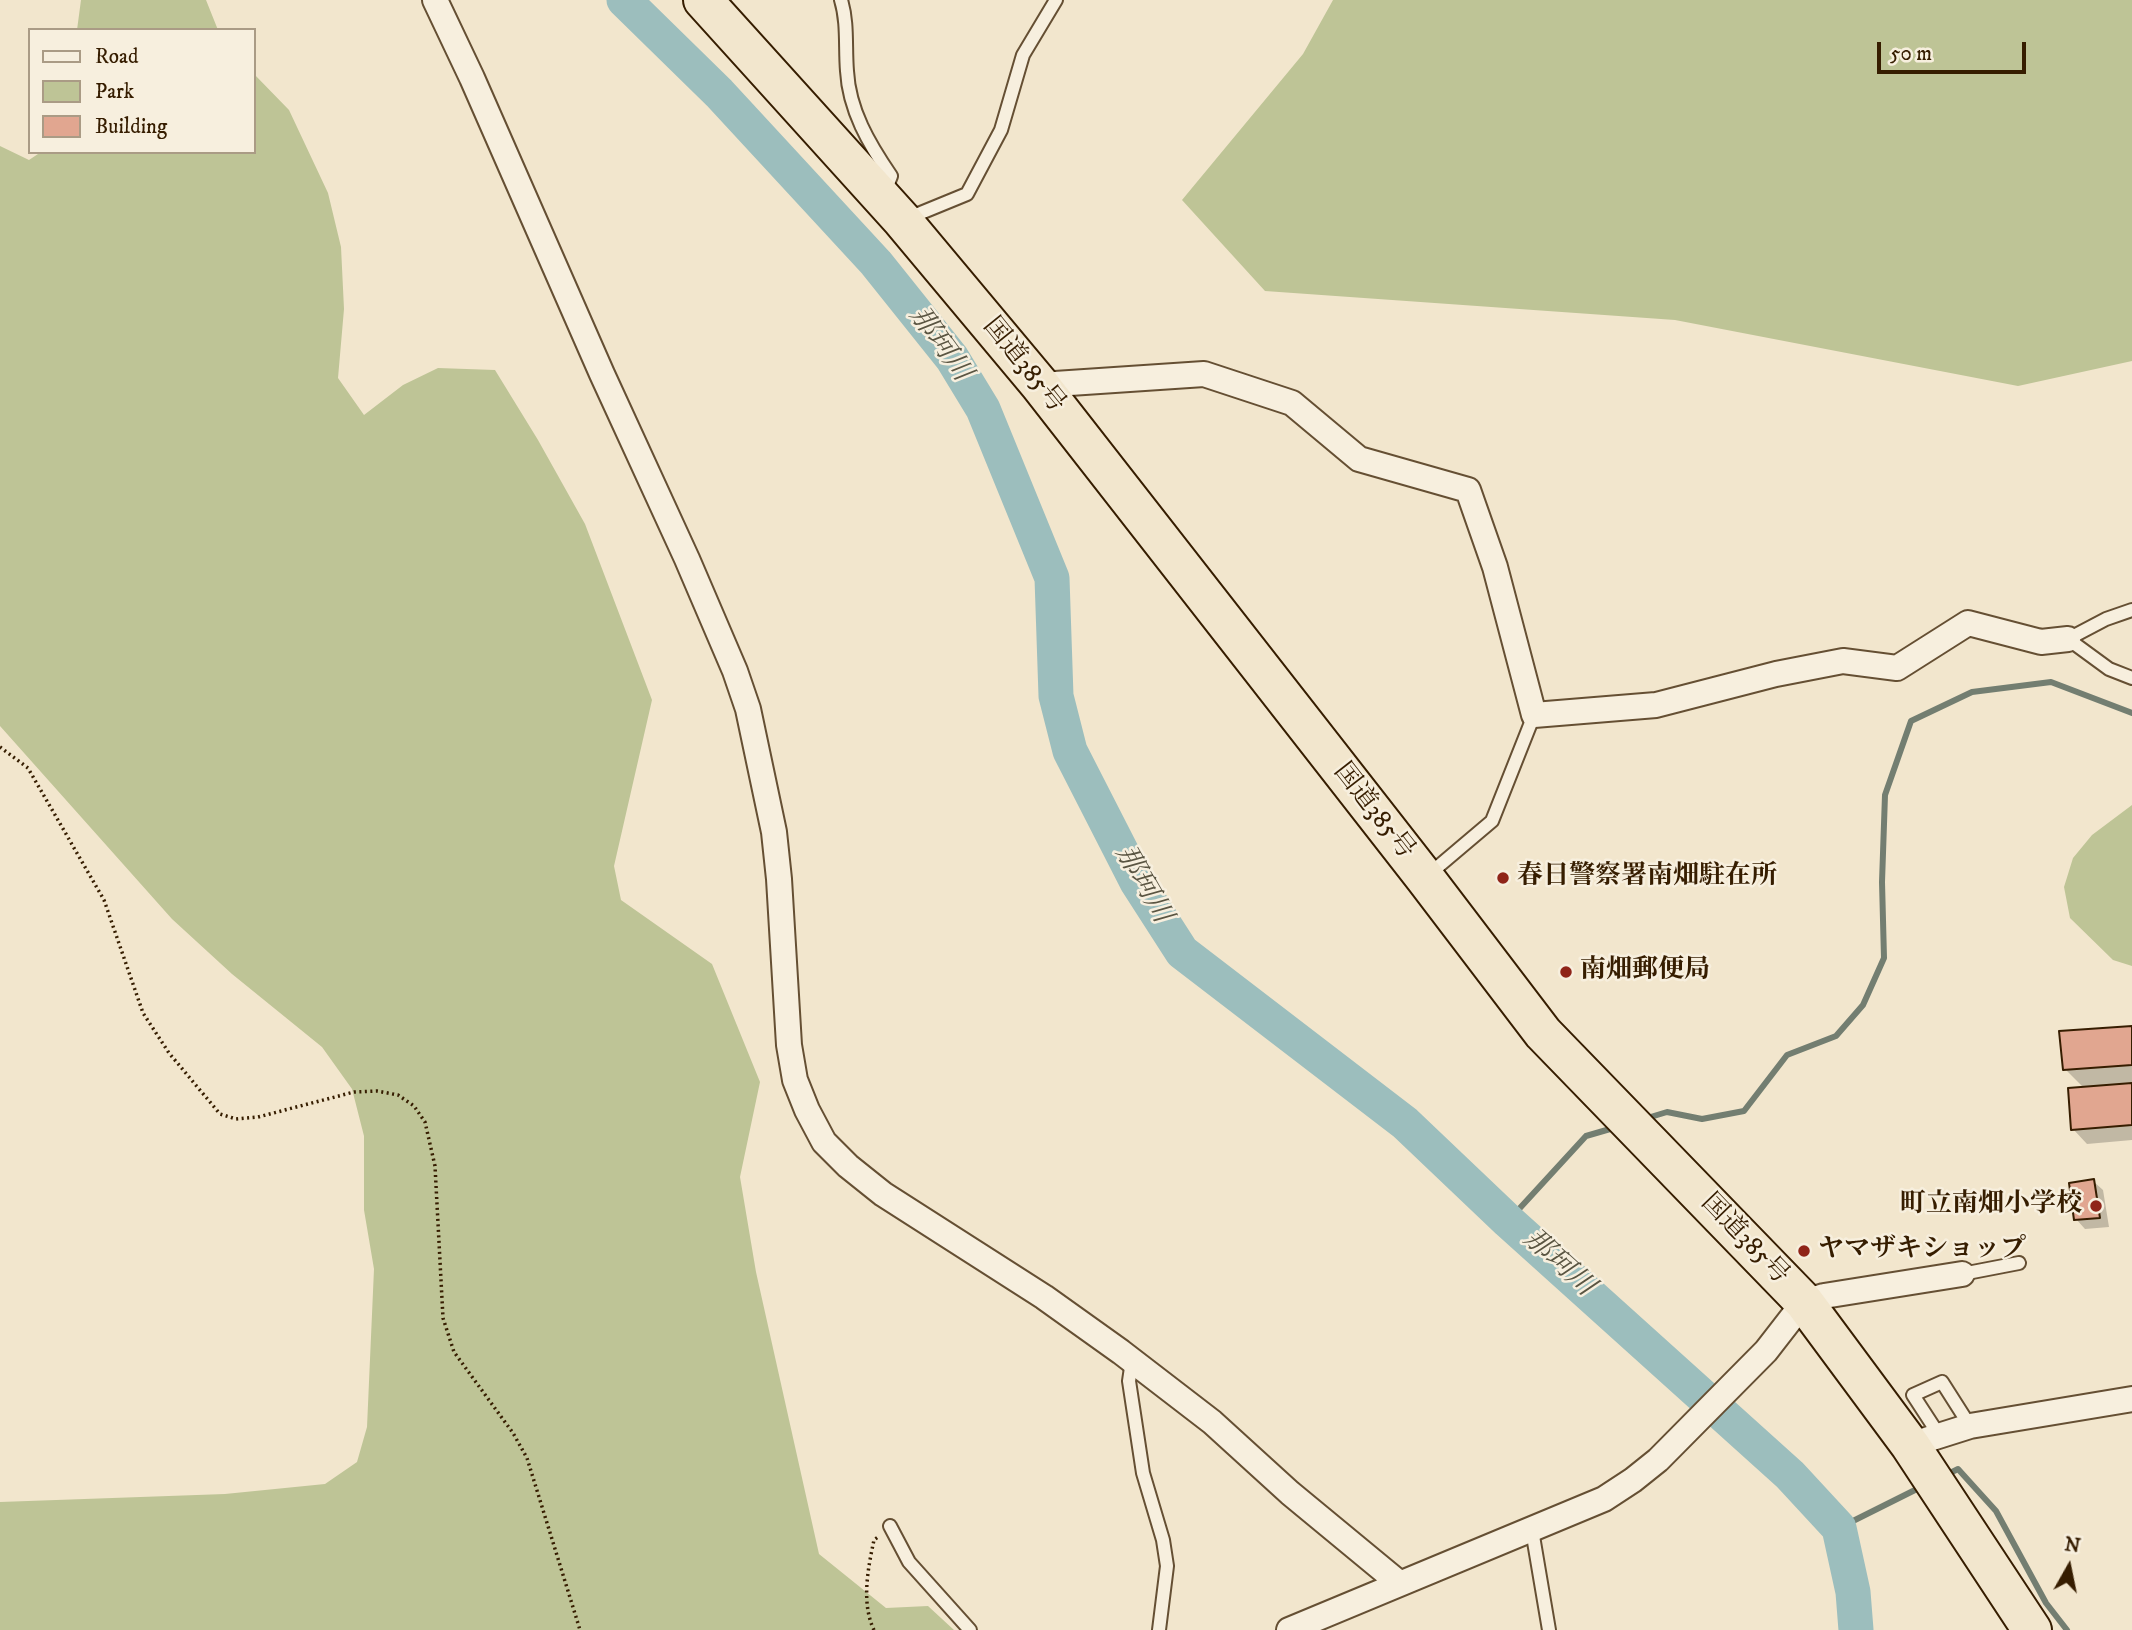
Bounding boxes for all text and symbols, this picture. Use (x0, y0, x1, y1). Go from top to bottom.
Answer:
legend (28, 28, 256, 154)
scale bar (1880, 28, 2029, 72)
text: 50 m (1890, 41, 1932, 67)
text: Road (95, 44, 139, 70)
text: Park (95, 79, 134, 105)
text: Building (95, 114, 167, 140)
water label: 那珂川 (901, 301, 977, 389)
street label: 国道385号 (975, 312, 1071, 420)
street label: 国道385号 (1326, 758, 1420, 866)
water label: 那珂川 (1106, 840, 1178, 930)
place label: 春日警察署南畑駐在所 (1517, 862, 1777, 894)
marker: 春日警察署南畑駐在所 (1495, 870, 1511, 886)
place label: 南畑郵便局 (1580, 956, 1710, 988)
marker: 南畑郵便局 (1558, 964, 1574, 980)
street label: 国道385号 (1693, 1188, 1795, 1292)
place label: 町立南畑小学校 (1900, 1190, 2082, 1222)
marker: 町立南畑小学校 (2088, 1198, 2104, 1214)
water label: 那珂川 (1516, 1223, 1600, 1305)
place label: ヤマザキショップ (1818, 1235, 2026, 1267)
marker: ヤマザキショップ (1796, 1243, 1812, 1259)
north arrow (2034, 1532, 2104, 1602)
text: N (2063, 1533, 2082, 1558)

